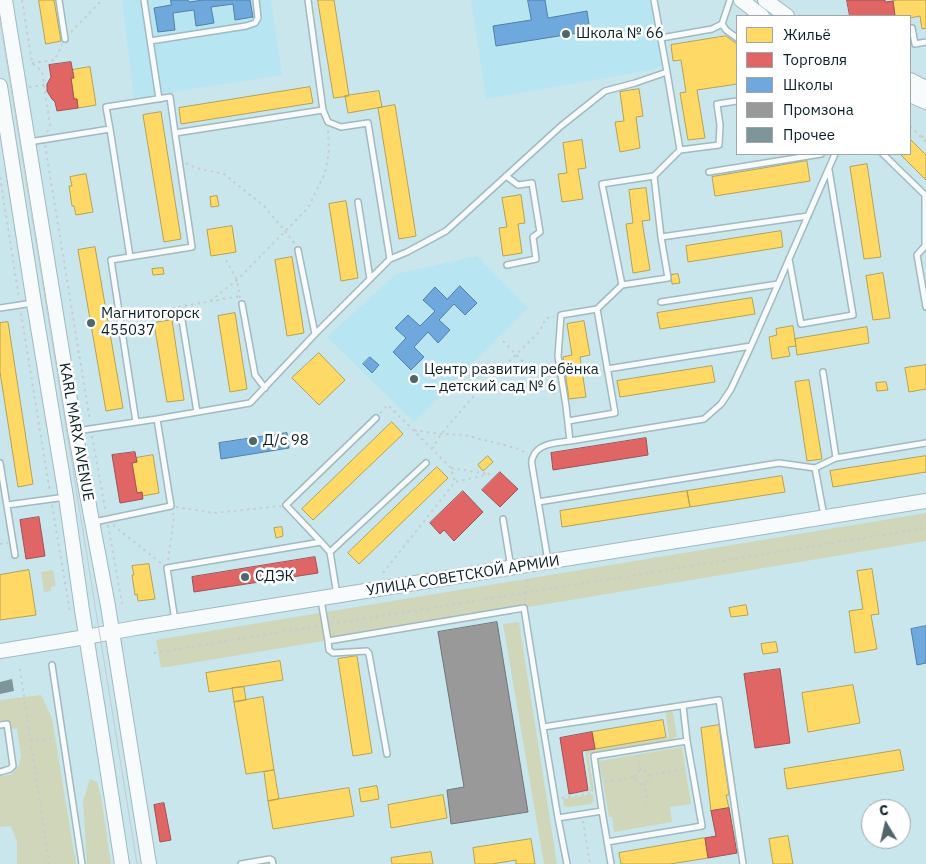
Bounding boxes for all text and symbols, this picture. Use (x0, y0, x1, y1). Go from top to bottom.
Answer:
legend (736, 15, 911, 155)
place label: Школа № 66 (576, 25, 664, 43)
text: Жильё (783, 25, 831, 44)
marker: Школа № 66 (560, 28, 572, 40)
text: Торговля (783, 50, 847, 69)
text: Школы (783, 75, 833, 94)
text: Промзона (783, 100, 854, 119)
text: Прочее (783, 125, 835, 144)
place label: Магнитогорск 455037 (101, 305, 200, 340)
marker: Магнитогорск 455037 (85, 317, 97, 329)
street label: KARL MARX AVENUE (55, 361, 97, 503)
place label: Центр развития ребёнка — детский сад № 6 (424, 361, 599, 396)
marker: Центр развития ребёнка — детский сад № 6 (408, 373, 420, 385)
place label: Д/с 98 (263, 432, 309, 450)
marker: Д/с 98 (247, 435, 259, 447)
street label: УЛИЦА СОВЕТСКОЙ АРМИИ (365, 552, 561, 600)
place label: СДЭК (255, 568, 295, 586)
marker: СДЭК (239, 571, 251, 583)
north arrow (861, 799, 911, 849)
text: С (878, 801, 890, 820)

